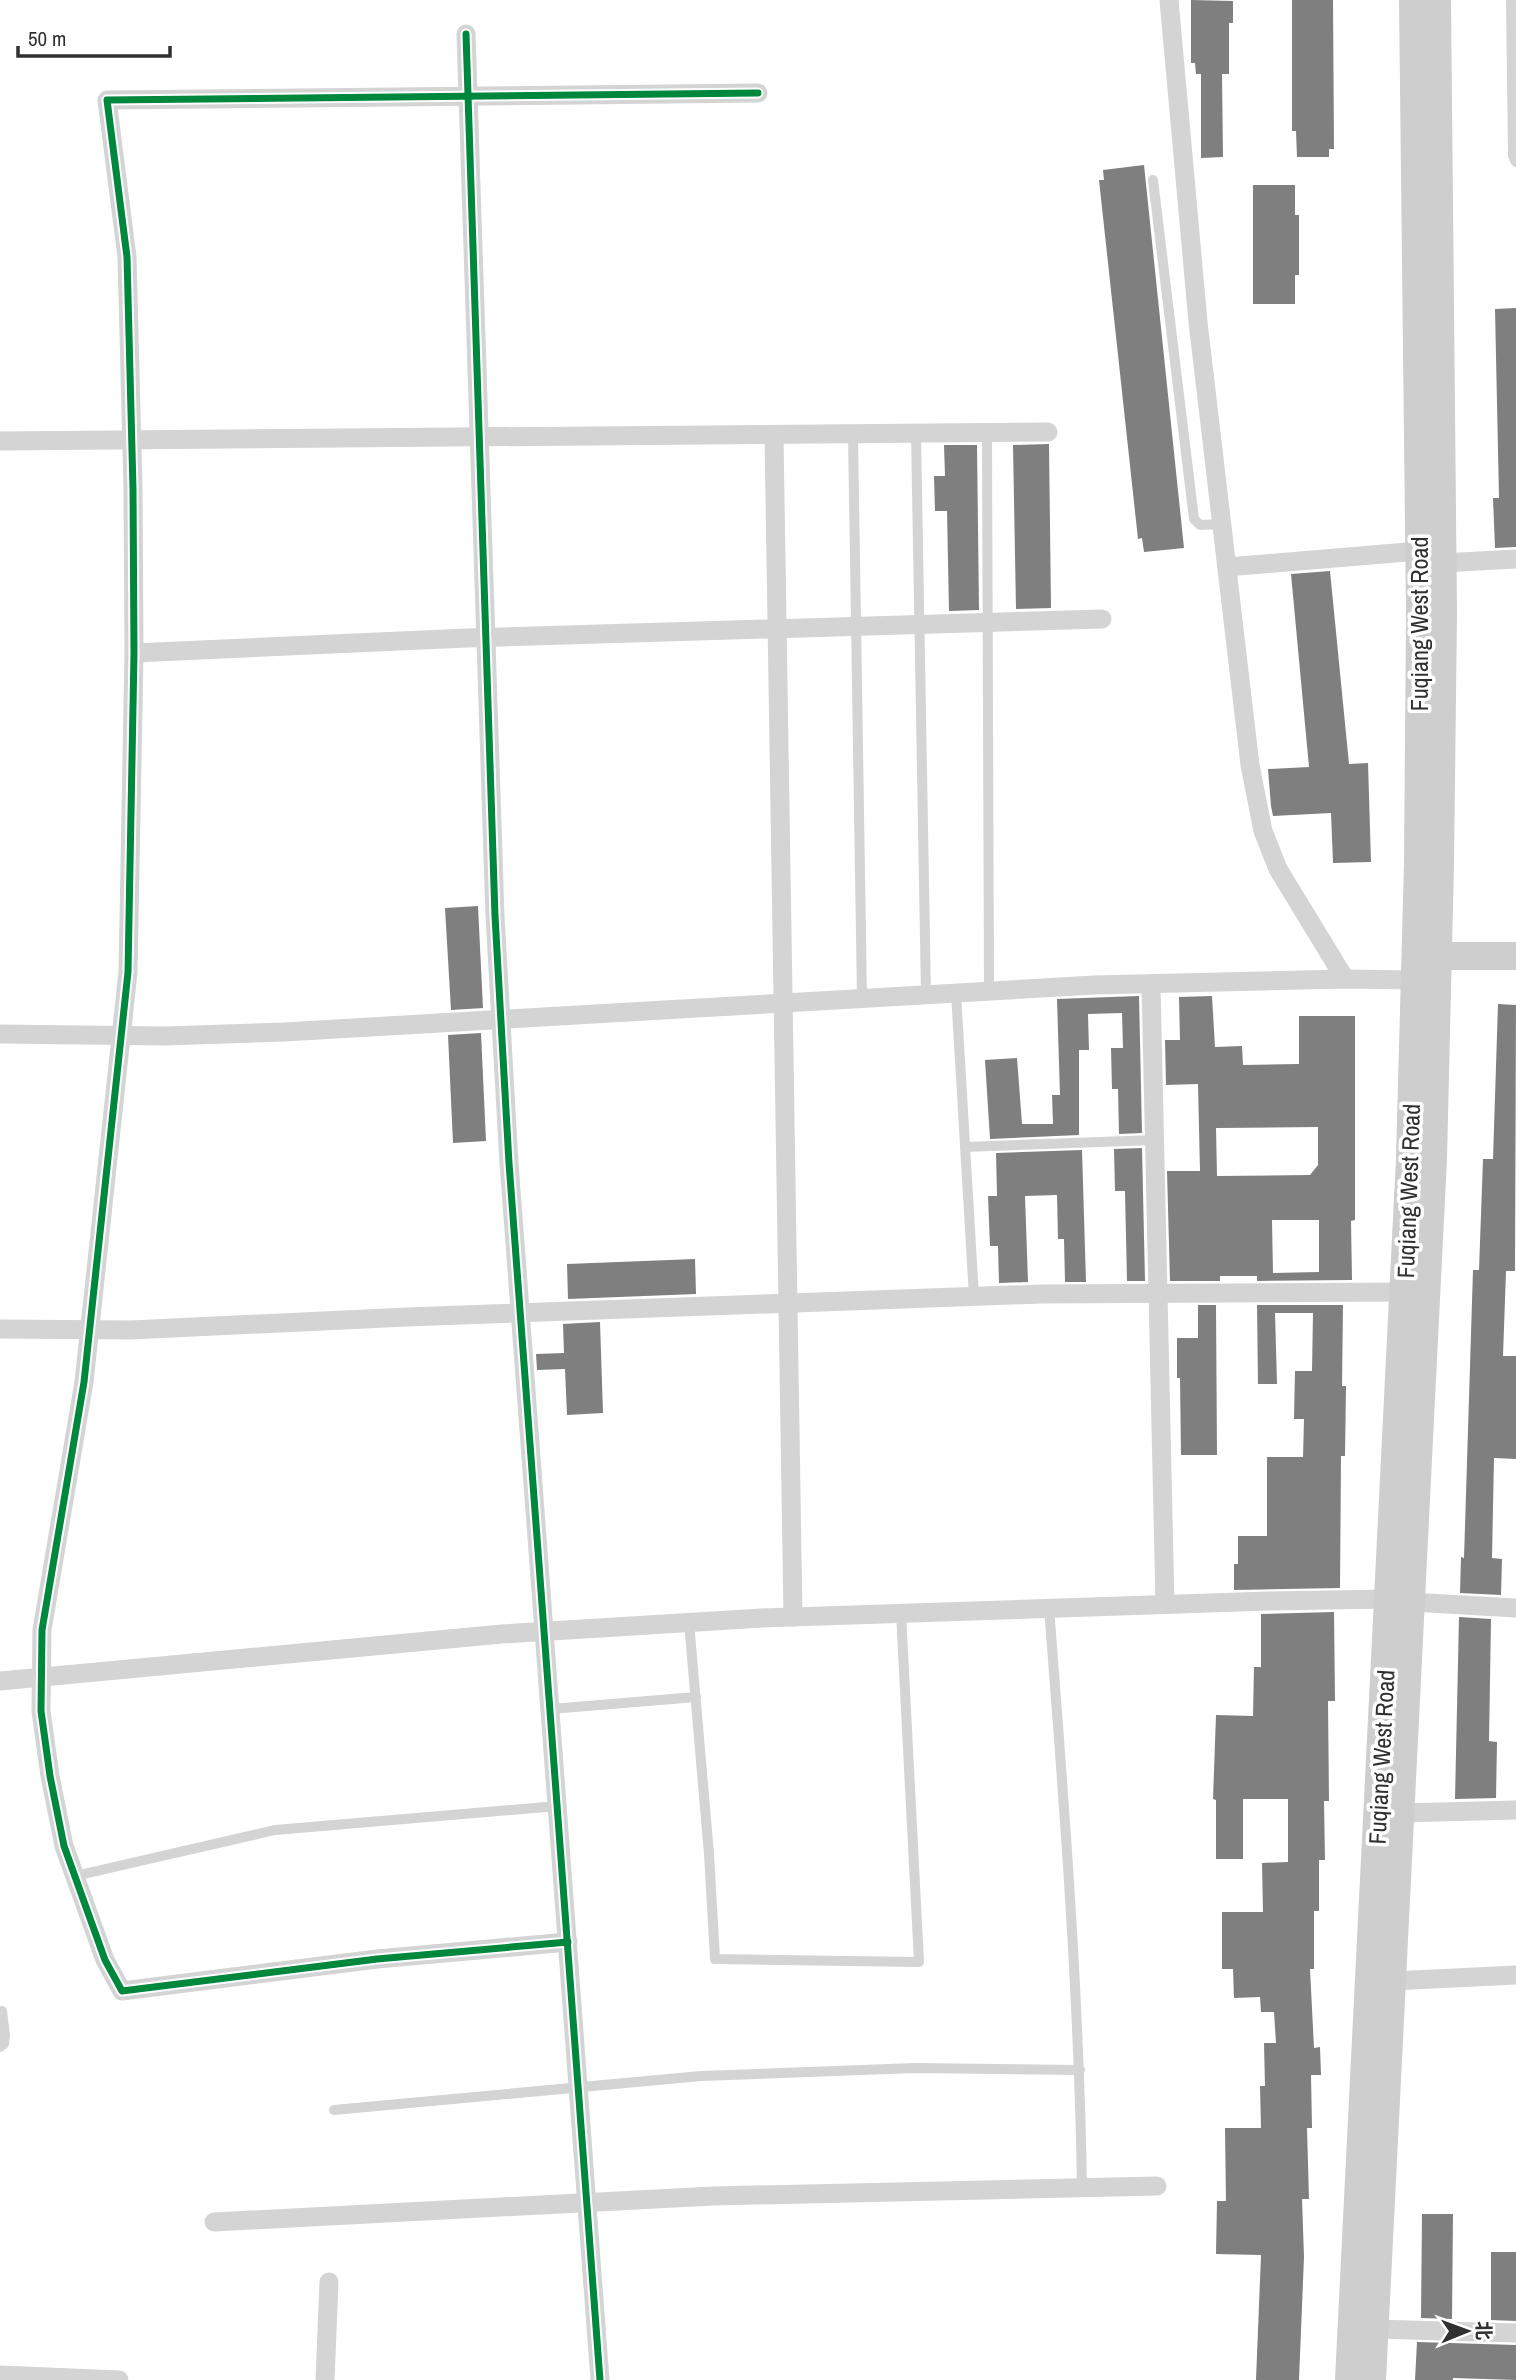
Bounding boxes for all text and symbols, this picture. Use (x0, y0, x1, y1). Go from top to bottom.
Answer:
scale bar (18, 14, 170, 58)
text: 50 m (28, 24, 66, 53)
street label: Fuqiang West Road (1403, 537, 1435, 711)
street label: Fuqiang West Road (1389, 1103, 1427, 1279)
street label: Fuqiang West Road (1360, 1669, 1402, 1845)
north arrow (1432, 2296, 1502, 2366)
text: 北 (1471, 2321, 1497, 2340)

